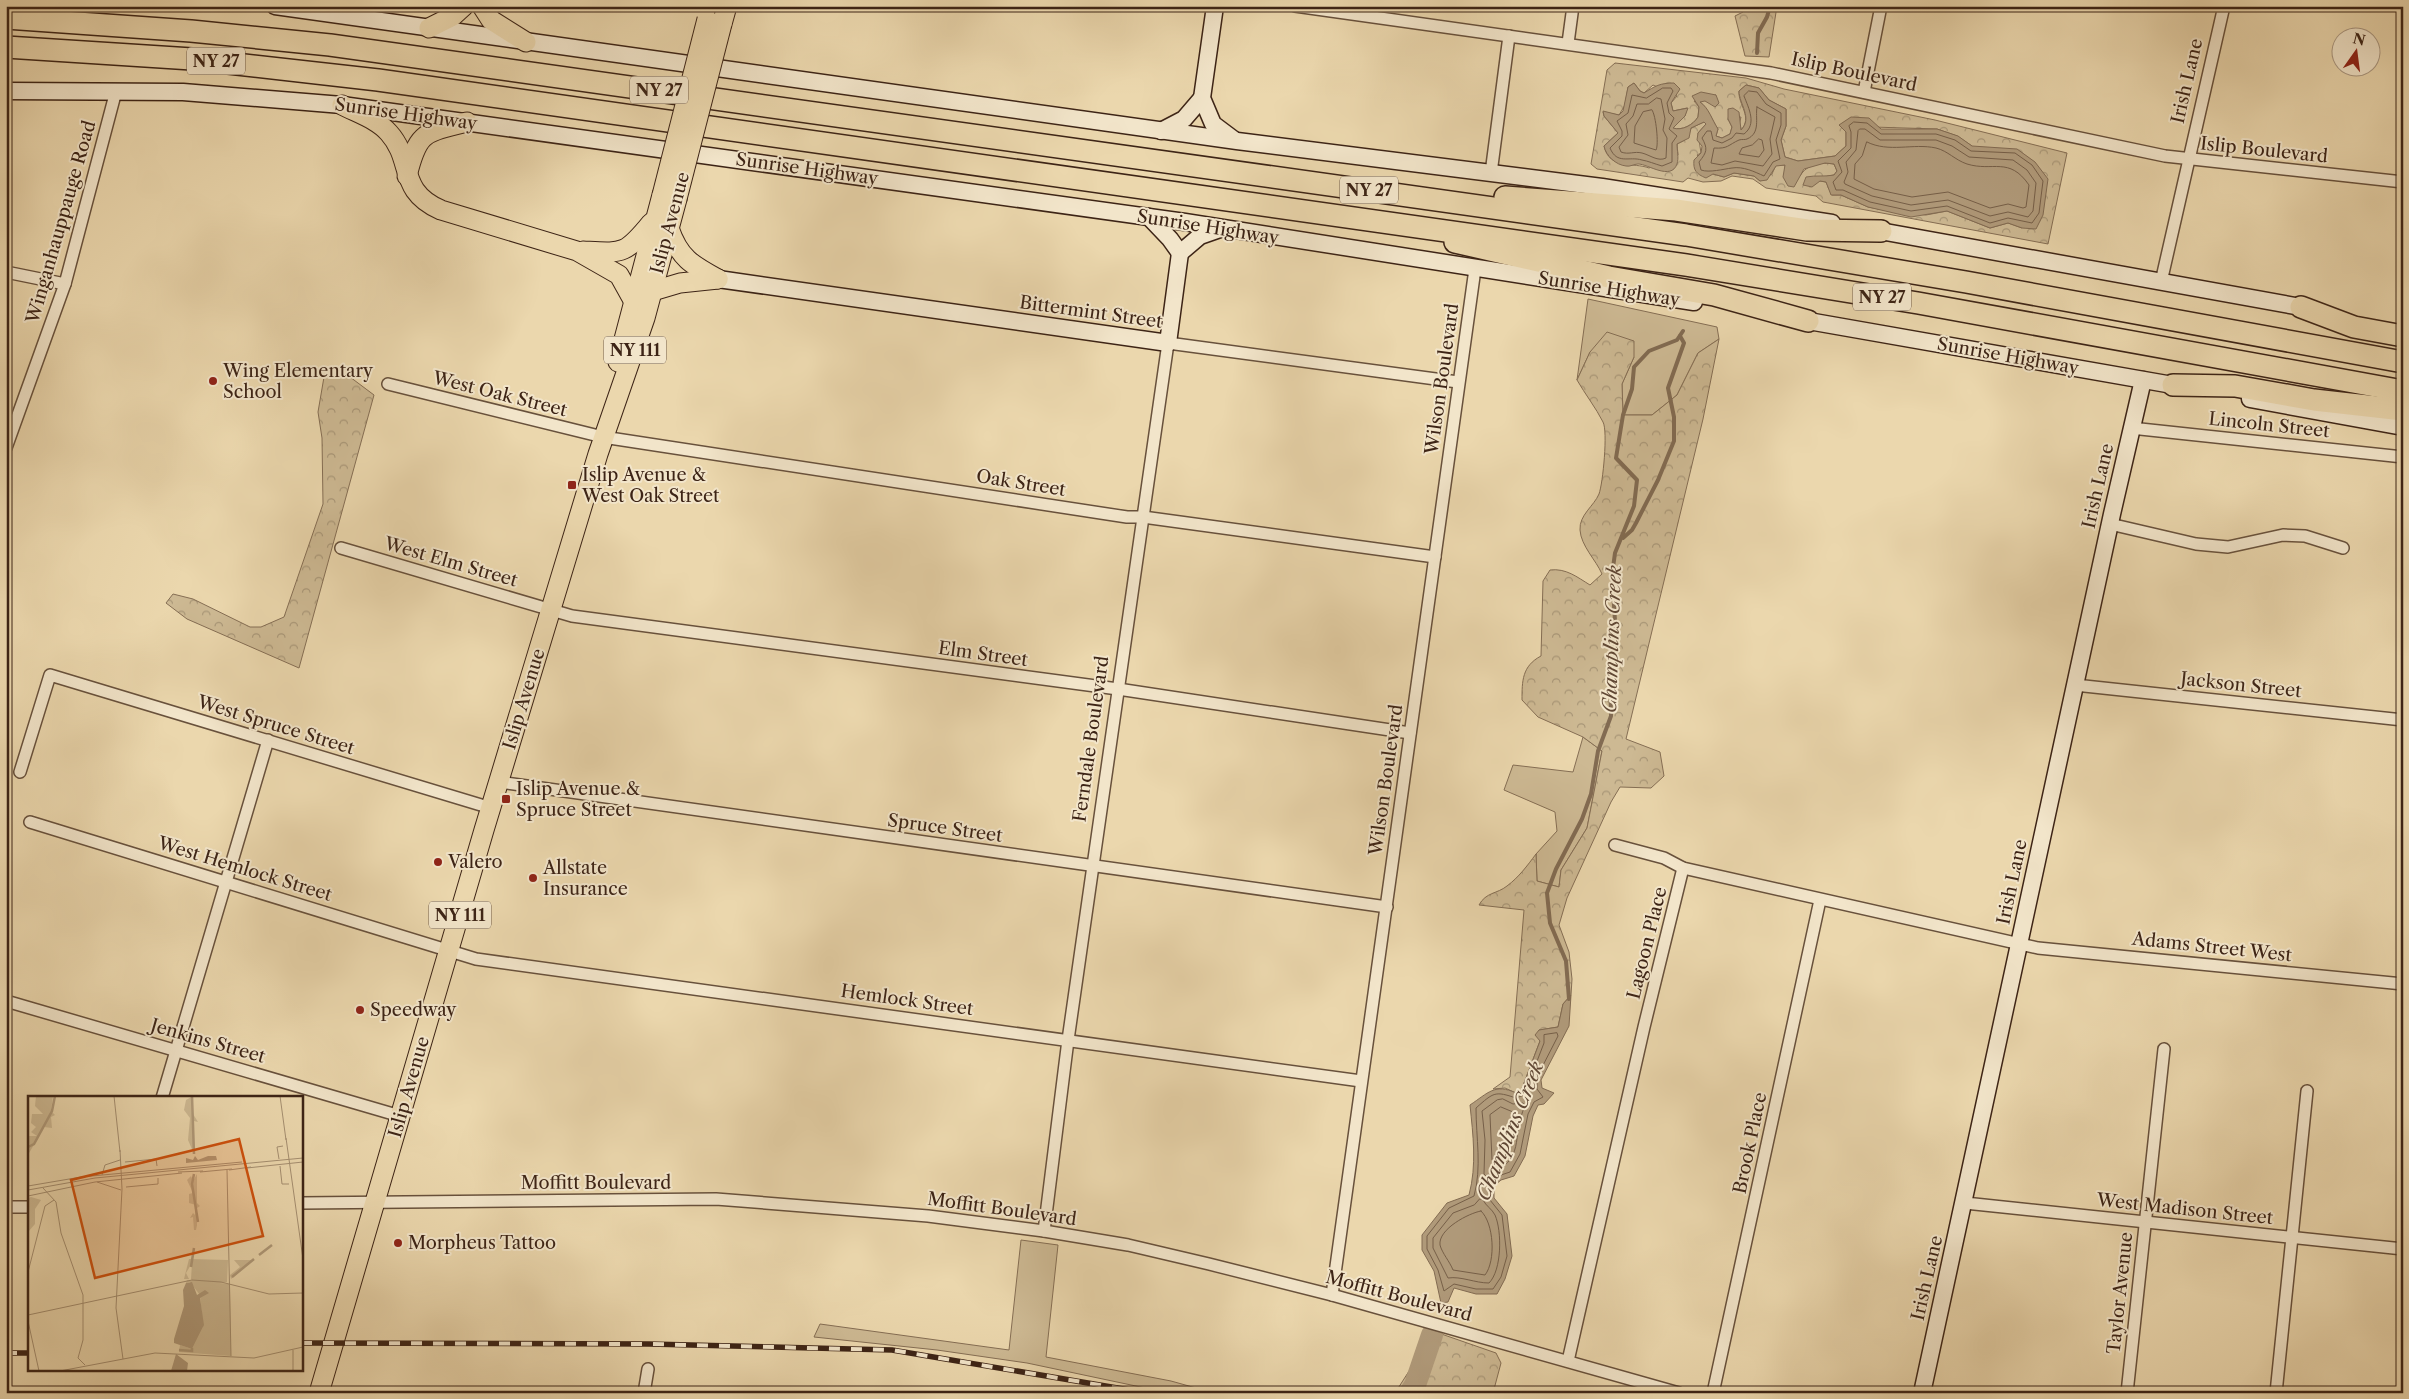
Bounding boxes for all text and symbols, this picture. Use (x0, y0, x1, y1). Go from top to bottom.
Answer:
north arrow (2332, 28, 2382, 78)
text: N (2351, 29, 2367, 50)
street label: Irish Lane (2167, 36, 2207, 126)
road number: NY 27 (187, 48, 245, 74)
street label: Islip Boulevard (1789, 48, 1919, 96)
road number: NY 27 (630, 76, 688, 104)
street label: Sunrise Highway (333, 93, 480, 135)
street label: Winganhauppauge Road (21, 118, 101, 327)
street label: Islip Boulevard (2199, 132, 2329, 168)
street label: Sunrise Highway (734, 148, 881, 190)
street label: Islip Avenue (646, 170, 694, 276)
road number: NY 27 (1340, 176, 1398, 204)
street label: Sunrise Highway (1135, 205, 1282, 249)
street label: Sunrise Highway (1536, 267, 1683, 311)
road number: NY 27 (1853, 284, 1911, 310)
street label: Bittermint Street (1018, 291, 1164, 333)
street label: Wilson Boulevard (1420, 302, 1463, 457)
street label: Sunrise Highway (1935, 333, 2082, 379)
road number: NY 111 (604, 336, 666, 364)
place label: Wing Elementary School (222, 360, 374, 403)
street label: West Oak Street (430, 366, 570, 421)
marker: Wing Elementary School (207, 375, 219, 387)
street label: Lincoln Street (2207, 408, 2331, 442)
street label: Irish Lane (2078, 441, 2118, 531)
place label: Islip Avenue & West Oak Street (581, 464, 720, 507)
street label: Oak Street (975, 465, 1068, 501)
marker: Islip Avenue & West Oak Street (566, 479, 578, 491)
street label: West Elm Street (381, 532, 521, 592)
water label: Champlins Creek (1598, 565, 1626, 713)
street label: Elm Street (937, 637, 1030, 671)
street label: Islip Avenue (498, 646, 550, 752)
street label: Ferndale Boulevard (1068, 655, 1114, 823)
street label: Jackson Street (2176, 667, 2303, 702)
street label: West Spruce Street (194, 690, 358, 760)
street label: Wilson Boulevard (1364, 703, 1407, 858)
place label: Islip Avenue & Spruce Street (516, 778, 640, 821)
marker: Islip Avenue & Spruce Street (500, 793, 512, 805)
street label: Spruce Street (886, 809, 1004, 847)
street label: West Hemlock Street (154, 832, 335, 906)
street label: Irish Lane (1992, 837, 2032, 927)
place label: Valero (447, 851, 503, 873)
marker: Valero (432, 856, 444, 868)
place label: Allstate Insurance (542, 857, 628, 900)
marker: Allstate Insurance (527, 872, 539, 884)
street label: Lagoon Place (1622, 885, 1672, 1001)
road number: NY 111 (429, 902, 491, 928)
street label: Adams Street West (2130, 928, 2294, 966)
street label: Hemlock Street (839, 980, 975, 1020)
place label: Speedway (370, 999, 457, 1021)
marker: Speedway (354, 1004, 366, 1016)
street label: Jenkins Street (145, 1013, 269, 1068)
street label: Islip Avenue (384, 1034, 434, 1140)
water label: Champlins Creek (1472, 1058, 1548, 1204)
street label: Brook Place (1729, 1090, 1771, 1196)
inset map (28, 1096, 302, 1372)
street label: Moffitt Boulevard (521, 1172, 671, 1194)
street label: Moffitt Boulevard (926, 1188, 1078, 1230)
street label: West Madison Street (2095, 1189, 2275, 1229)
street label: Taylor Avenue (2103, 1231, 2137, 1355)
place label: Morpheus Tattoo (408, 1232, 556, 1254)
street label: Irish Lane (1907, 1233, 1947, 1323)
marker: Morpheus Tattoo (392, 1237, 404, 1249)
street label: Moffitt Boulevard (1324, 1266, 1474, 1326)

